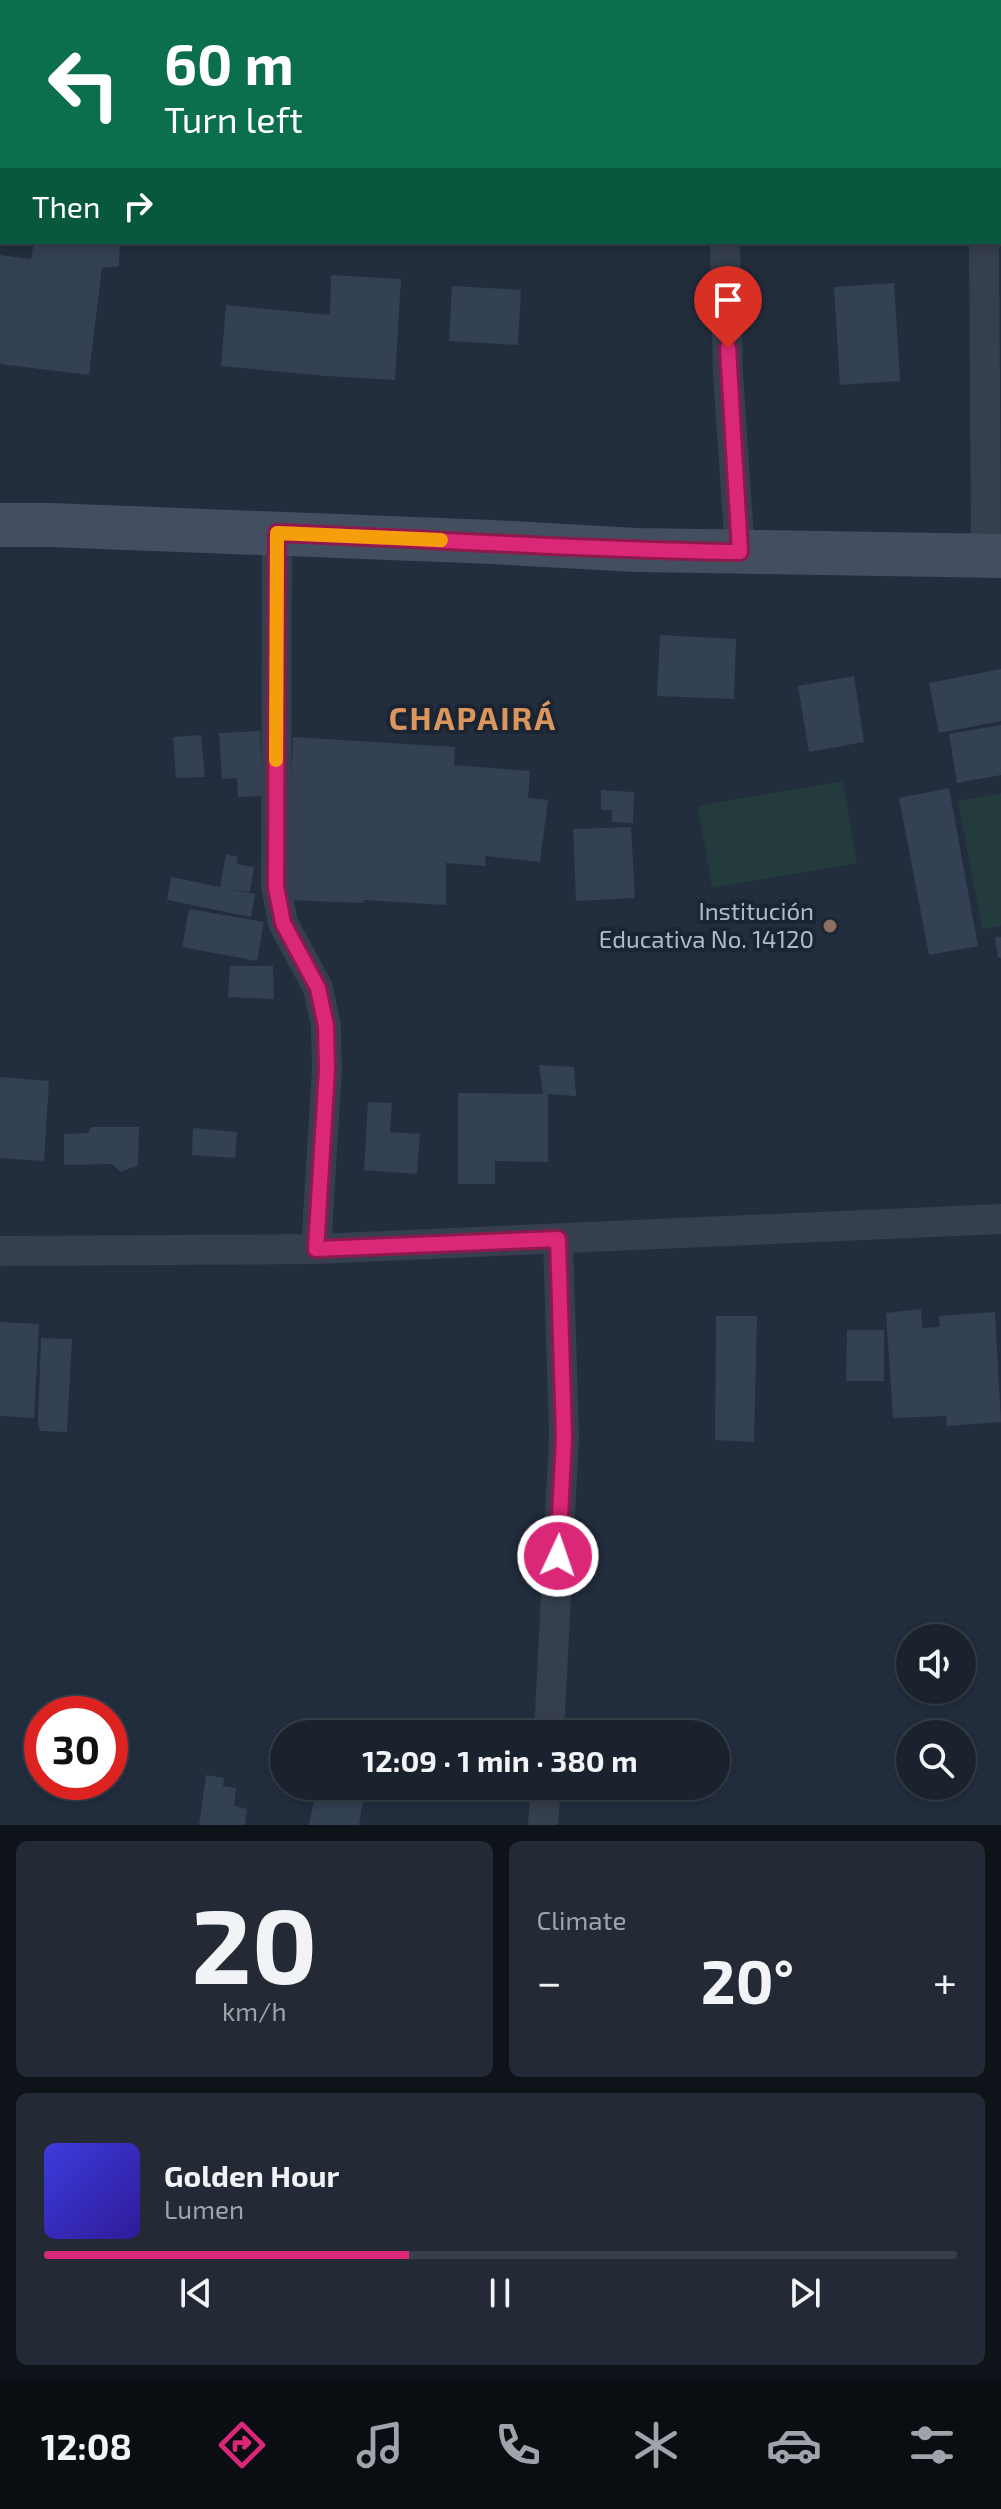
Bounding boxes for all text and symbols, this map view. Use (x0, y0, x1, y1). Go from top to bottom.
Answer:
text: 60 m (164, 29, 294, 96)
icon: left (32, 32, 136, 136)
text: Turn left (164, 97, 303, 140)
icon: right (116, 184, 160, 228)
text: Then (32, 188, 100, 224)
pin (694, 266, 762, 348)
icon: arrive (706, 278, 750, 322)
district label: CHAPAIRÁ (389, 698, 557, 736)
place label: Institución Educativa No. 14120 (599, 896, 814, 953)
marker: Institución Educativa No. 14120 (821, 917, 839, 935)
position arrow (516, 1514, 600, 1598)
map controls (896, 1624, 976, 1800)
button: sound (896, 1624, 976, 1704)
speed limit sign: 30 (24, 1696, 128, 1800)
button: search (896, 1720, 976, 1800)
text: 12:09 · 1 min · 380 m (362, 1742, 638, 1778)
text: 20 (191, 1880, 317, 2005)
text: Climate (537, 1904, 626, 1935)
text: 20° (701, 1944, 794, 2016)
text: − (537, 1954, 562, 2007)
text: + (933, 1954, 957, 2007)
text: km/h (222, 1995, 287, 2026)
text: Golden Hour (164, 2157, 339, 2193)
text: Lumen (164, 2193, 244, 2224)
icon: previous (174, 2271, 218, 2315)
icon: pause (478, 2271, 522, 2315)
icon: next (783, 2271, 827, 2315)
icon: directions (214, 2417, 270, 2473)
icon: music (352, 2417, 408, 2473)
icon: phone (490, 2417, 546, 2473)
icon: climate (628, 2417, 684, 2473)
icon: car (766, 2417, 822, 2473)
icon: filters (904, 2417, 960, 2473)
text: 12:08 (41, 2424, 132, 2467)

